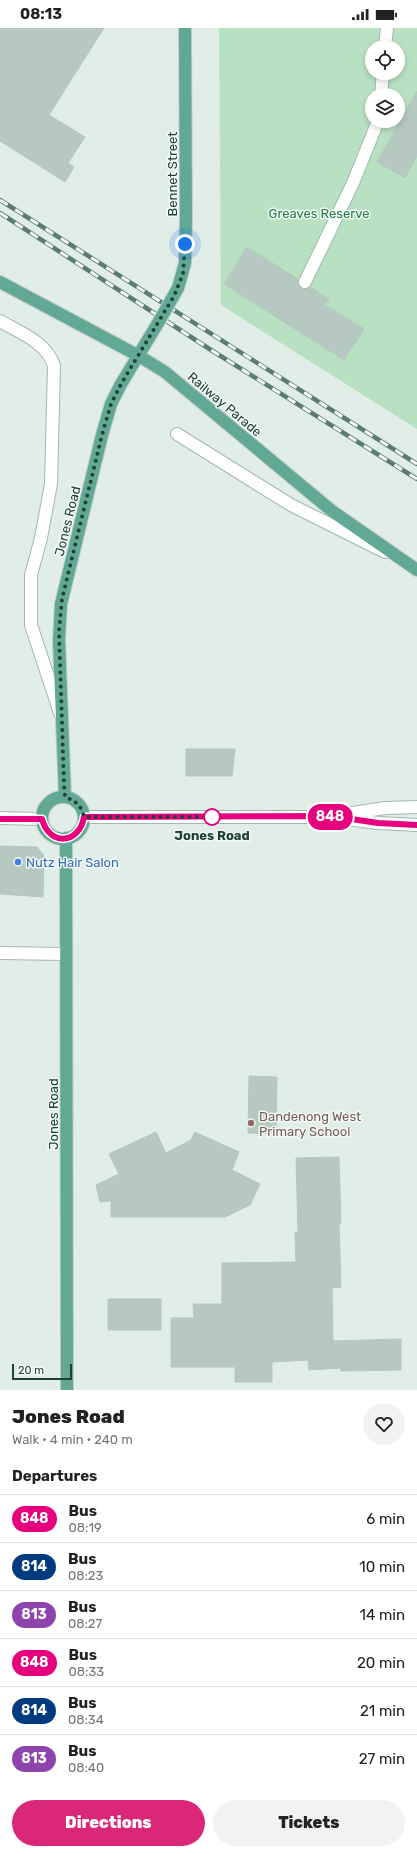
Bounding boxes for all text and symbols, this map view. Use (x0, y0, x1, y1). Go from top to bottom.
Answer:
text: 08:13 (20, 5, 62, 23)
map controls (365, 40, 405, 128)
button: locate (365, 40, 405, 80)
button: layers (365, 88, 405, 128)
street label: Bennet Street (165, 132, 180, 216)
park label: Greaves Reserve (269, 206, 369, 221)
your location (175, 234, 195, 254)
street label: Railway Parade (185, 369, 265, 440)
street label: Jones Road (52, 485, 83, 558)
line badge: 848 (307, 804, 353, 830)
marker: Jones Road (203, 808, 221, 826)
text: 848 (316, 808, 344, 825)
place label: Jones Road (174, 828, 250, 843)
place label: Nutz Hair Salon (26, 855, 119, 870)
marker: Nutz Hair Salon (13, 857, 23, 867)
street label: Jones Road (46, 1078, 61, 1150)
place label: Dandenong West Primary School (259, 1109, 361, 1139)
marker: Dandenong West Primary School (246, 1118, 256, 1128)
scale bar (12, 1362, 72, 1381)
text: 20 m (18, 1364, 44, 1377)
button: heart (363, 1403, 405, 1445)
text: Jones Road (12, 1405, 125, 1428)
text: Walk · 4 min · 240 m (12, 1432, 133, 1447)
text: Departures (12, 1467, 97, 1485)
text: Bus (69, 1502, 97, 1520)
text: 848 (20, 1510, 49, 1527)
text: 6 min (366, 1510, 405, 1528)
text: 08:19 (69, 1520, 102, 1535)
text: Bus (68, 1550, 96, 1568)
text: 814 (21, 1558, 47, 1575)
text: 10 min (359, 1558, 405, 1576)
text: 08:23 (68, 1568, 103, 1583)
text: Bus (68, 1598, 96, 1616)
text: 813 (21, 1606, 47, 1623)
text: 14 min (360, 1606, 405, 1624)
text: 08:27 (68, 1616, 102, 1631)
text: Bus (69, 1646, 97, 1664)
text: 848 (20, 1654, 49, 1671)
text: 20 min (357, 1654, 405, 1672)
text: 08:33 (69, 1664, 104, 1679)
text: Bus (68, 1694, 96, 1712)
text: 814 (21, 1702, 47, 1719)
text: 21 min (360, 1702, 405, 1720)
text: 08:34 (68, 1712, 104, 1727)
text: Bus (68, 1742, 96, 1760)
text: 813 (21, 1750, 47, 1767)
text: 27 min (359, 1750, 405, 1768)
text: 08:40 (68, 1760, 104, 1775)
button: Directions (12, 1800, 205, 1846)
button: Tickets (213, 1800, 405, 1846)

